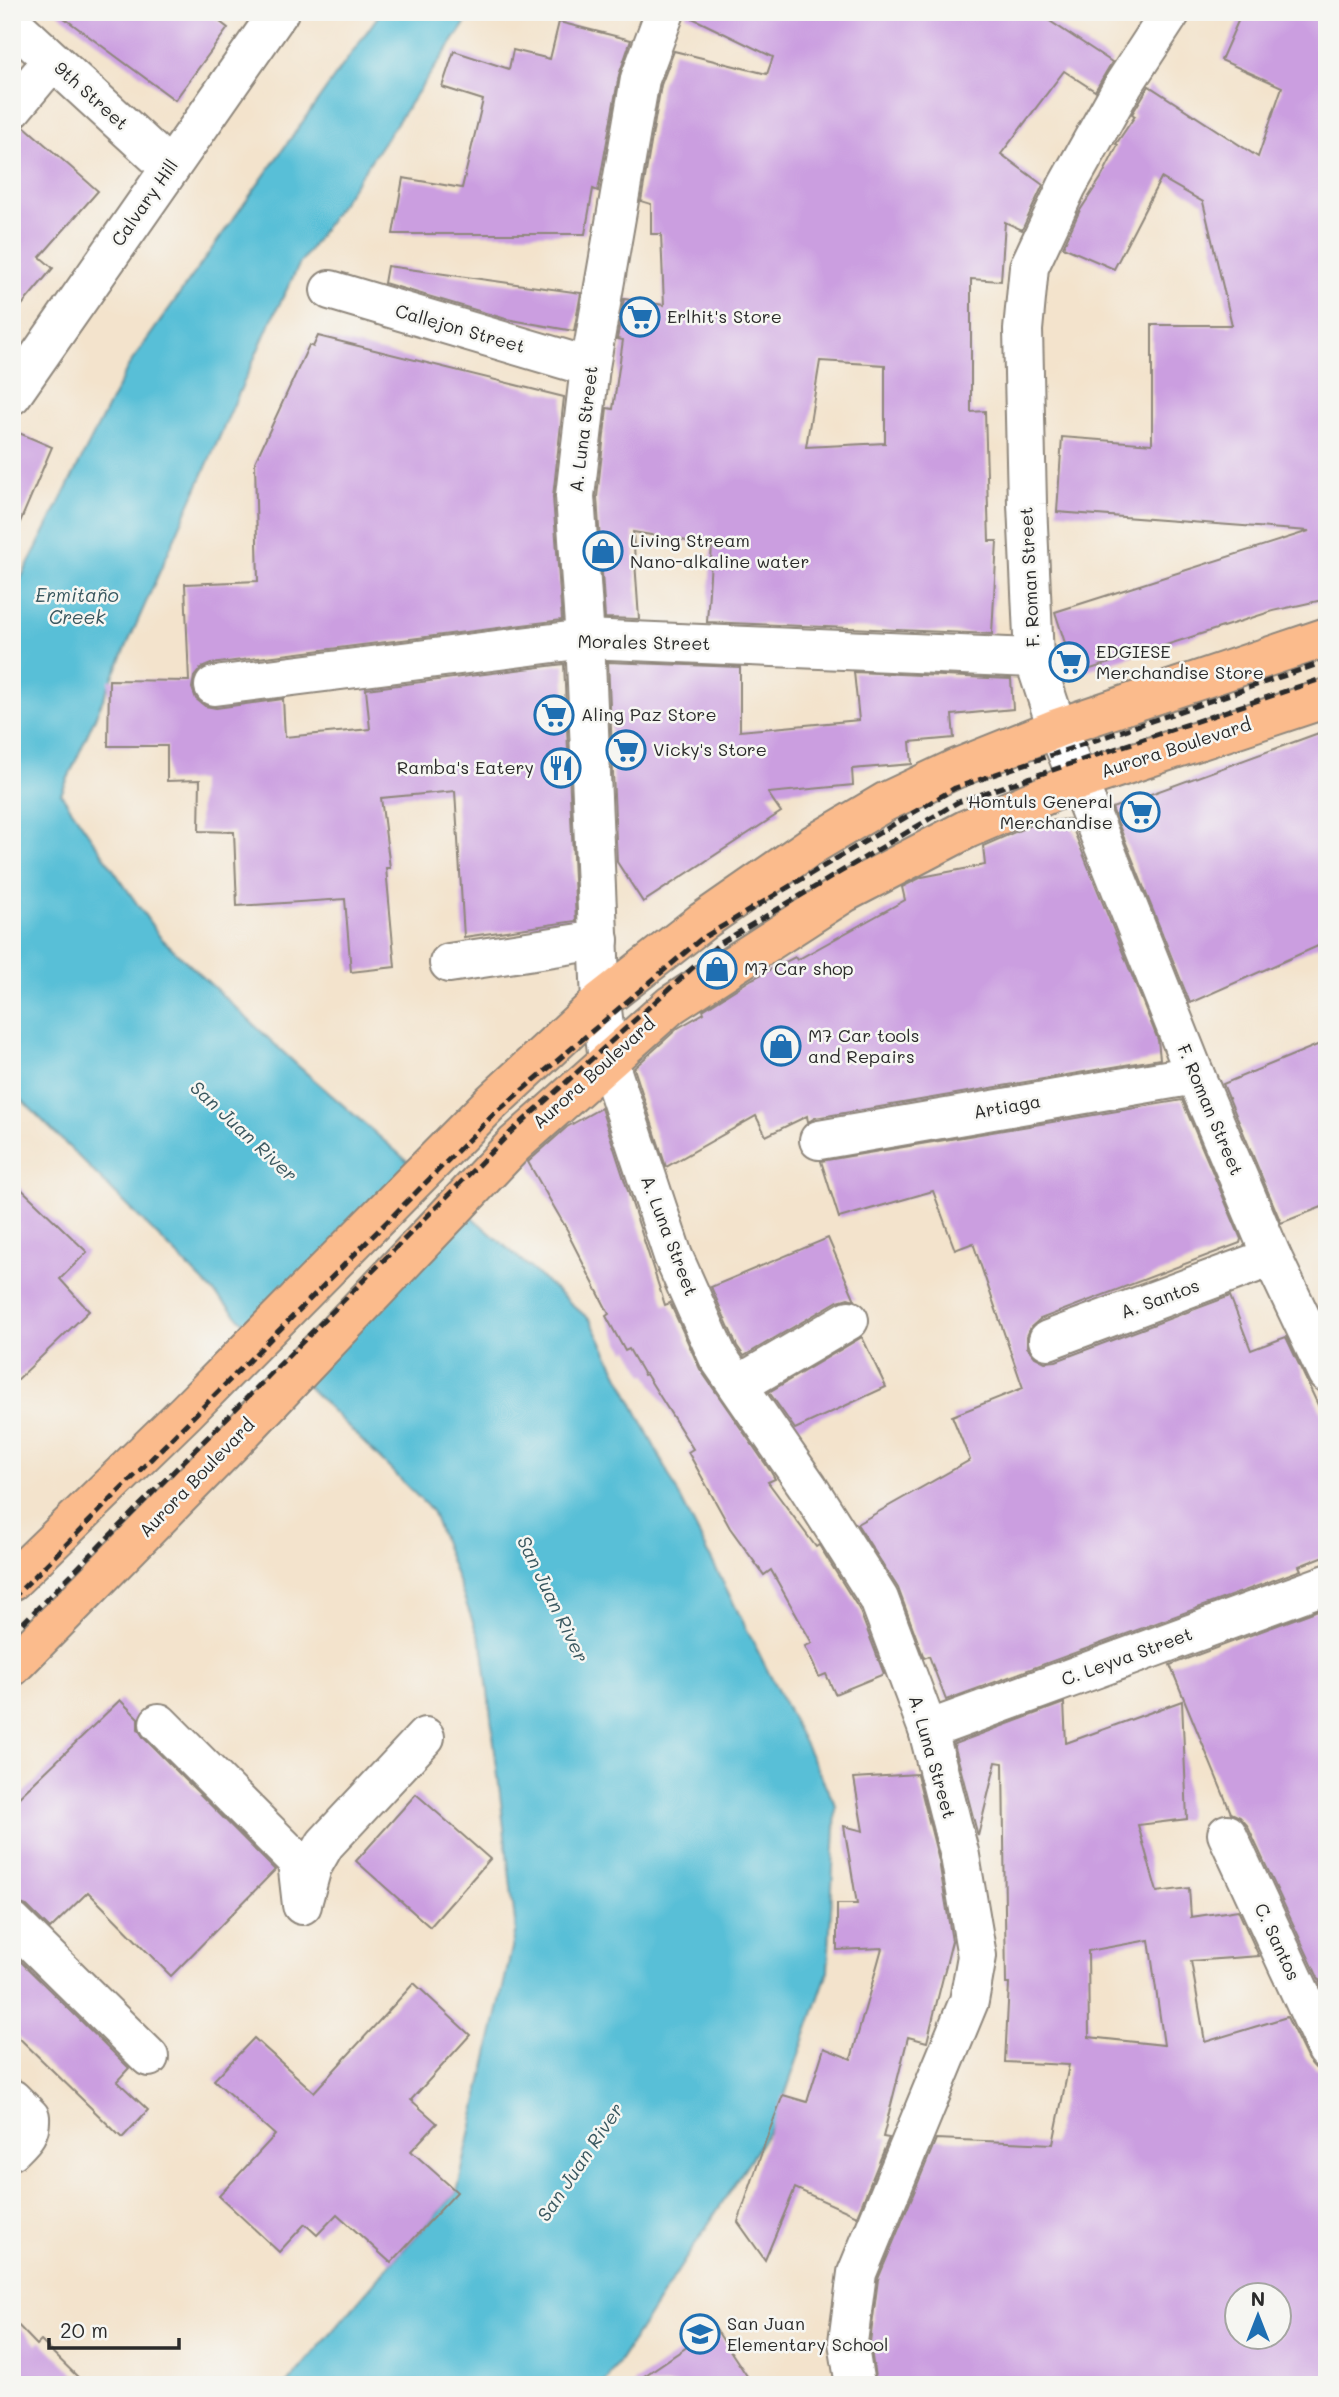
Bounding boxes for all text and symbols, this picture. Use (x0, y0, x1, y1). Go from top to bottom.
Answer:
street label: 9th Street (50, 56, 134, 135)
street label: Calvary Hill (105, 154, 183, 251)
supermarket icon: Erlhit's Store (619, 296, 661, 338)
street label: Callejon Street (393, 298, 528, 358)
place label: Erlhit's Store (667, 304, 782, 328)
street label: A. Luna Street (563, 364, 603, 493)
street label: F. Roman Street (1013, 506, 1045, 648)
place label: Living Stream Nano-alkaline water (630, 528, 809, 573)
shop icon: Living Stream Nano-alkaline water (582, 530, 624, 572)
water label: Ermitaño Creek (35, 582, 119, 629)
street label: Morales Street (577, 629, 711, 655)
place label: EDGIESE Merchandise Store (1096, 639, 1264, 684)
supermarket icon: EDGIESE Merchandise Store (1048, 641, 1090, 683)
supermarket icon: Aling Paz Store (533, 694, 575, 736)
place label: Aling Paz Store (581, 702, 717, 726)
street label: Aurora Boulevard (1098, 711, 1254, 783)
supermarket icon: Vicky's Store (605, 729, 647, 771)
place label: Vicky's Store (653, 737, 767, 761)
restaurant icon: Ramba's Eatery (540, 747, 582, 789)
place label: Ramba's Eatery (397, 755, 534, 779)
place label: Homtuls General Merchandise (968, 789, 1113, 834)
supermarket icon: Homtuls General Merchandise (1119, 791, 1161, 833)
shop icon: M7 Car shop (696, 948, 738, 990)
place label: M7 Car shop (744, 956, 854, 980)
street label: Aurora Boulevard (527, 1011, 660, 1134)
place label: M7 Car tools and Repairs (808, 1023, 920, 1068)
shop icon: M7 Car tools and Repairs (760, 1025, 802, 1067)
street label: F. Roman Street (1172, 1040, 1249, 1179)
water label: San Juan River (185, 1075, 303, 1187)
street label: Artiaga (971, 1088, 1042, 1124)
street label: A. Luna Street (636, 1172, 704, 1299)
street label: A. Santos (1117, 1273, 1202, 1323)
street label: Aurora Boulevard (133, 1413, 259, 1542)
water label: San Juan River (512, 1531, 595, 1666)
street label: C. Leyva Street (1058, 1621, 1195, 1691)
street label: A. Luna Street (904, 1692, 962, 1821)
street label: C. Santos (1250, 1899, 1306, 1984)
water label: San Juan River (531, 2098, 628, 2226)
north arrow (1224, 2282, 1294, 2352)
text: N (1251, 2286, 1265, 2311)
scale bar (49, 2306, 178, 2350)
place label: San Juan Elementary School (727, 2311, 889, 2356)
school or university icon: San Juan Elementary School (679, 2313, 721, 2355)
text: 20 m (60, 2316, 108, 2343)

